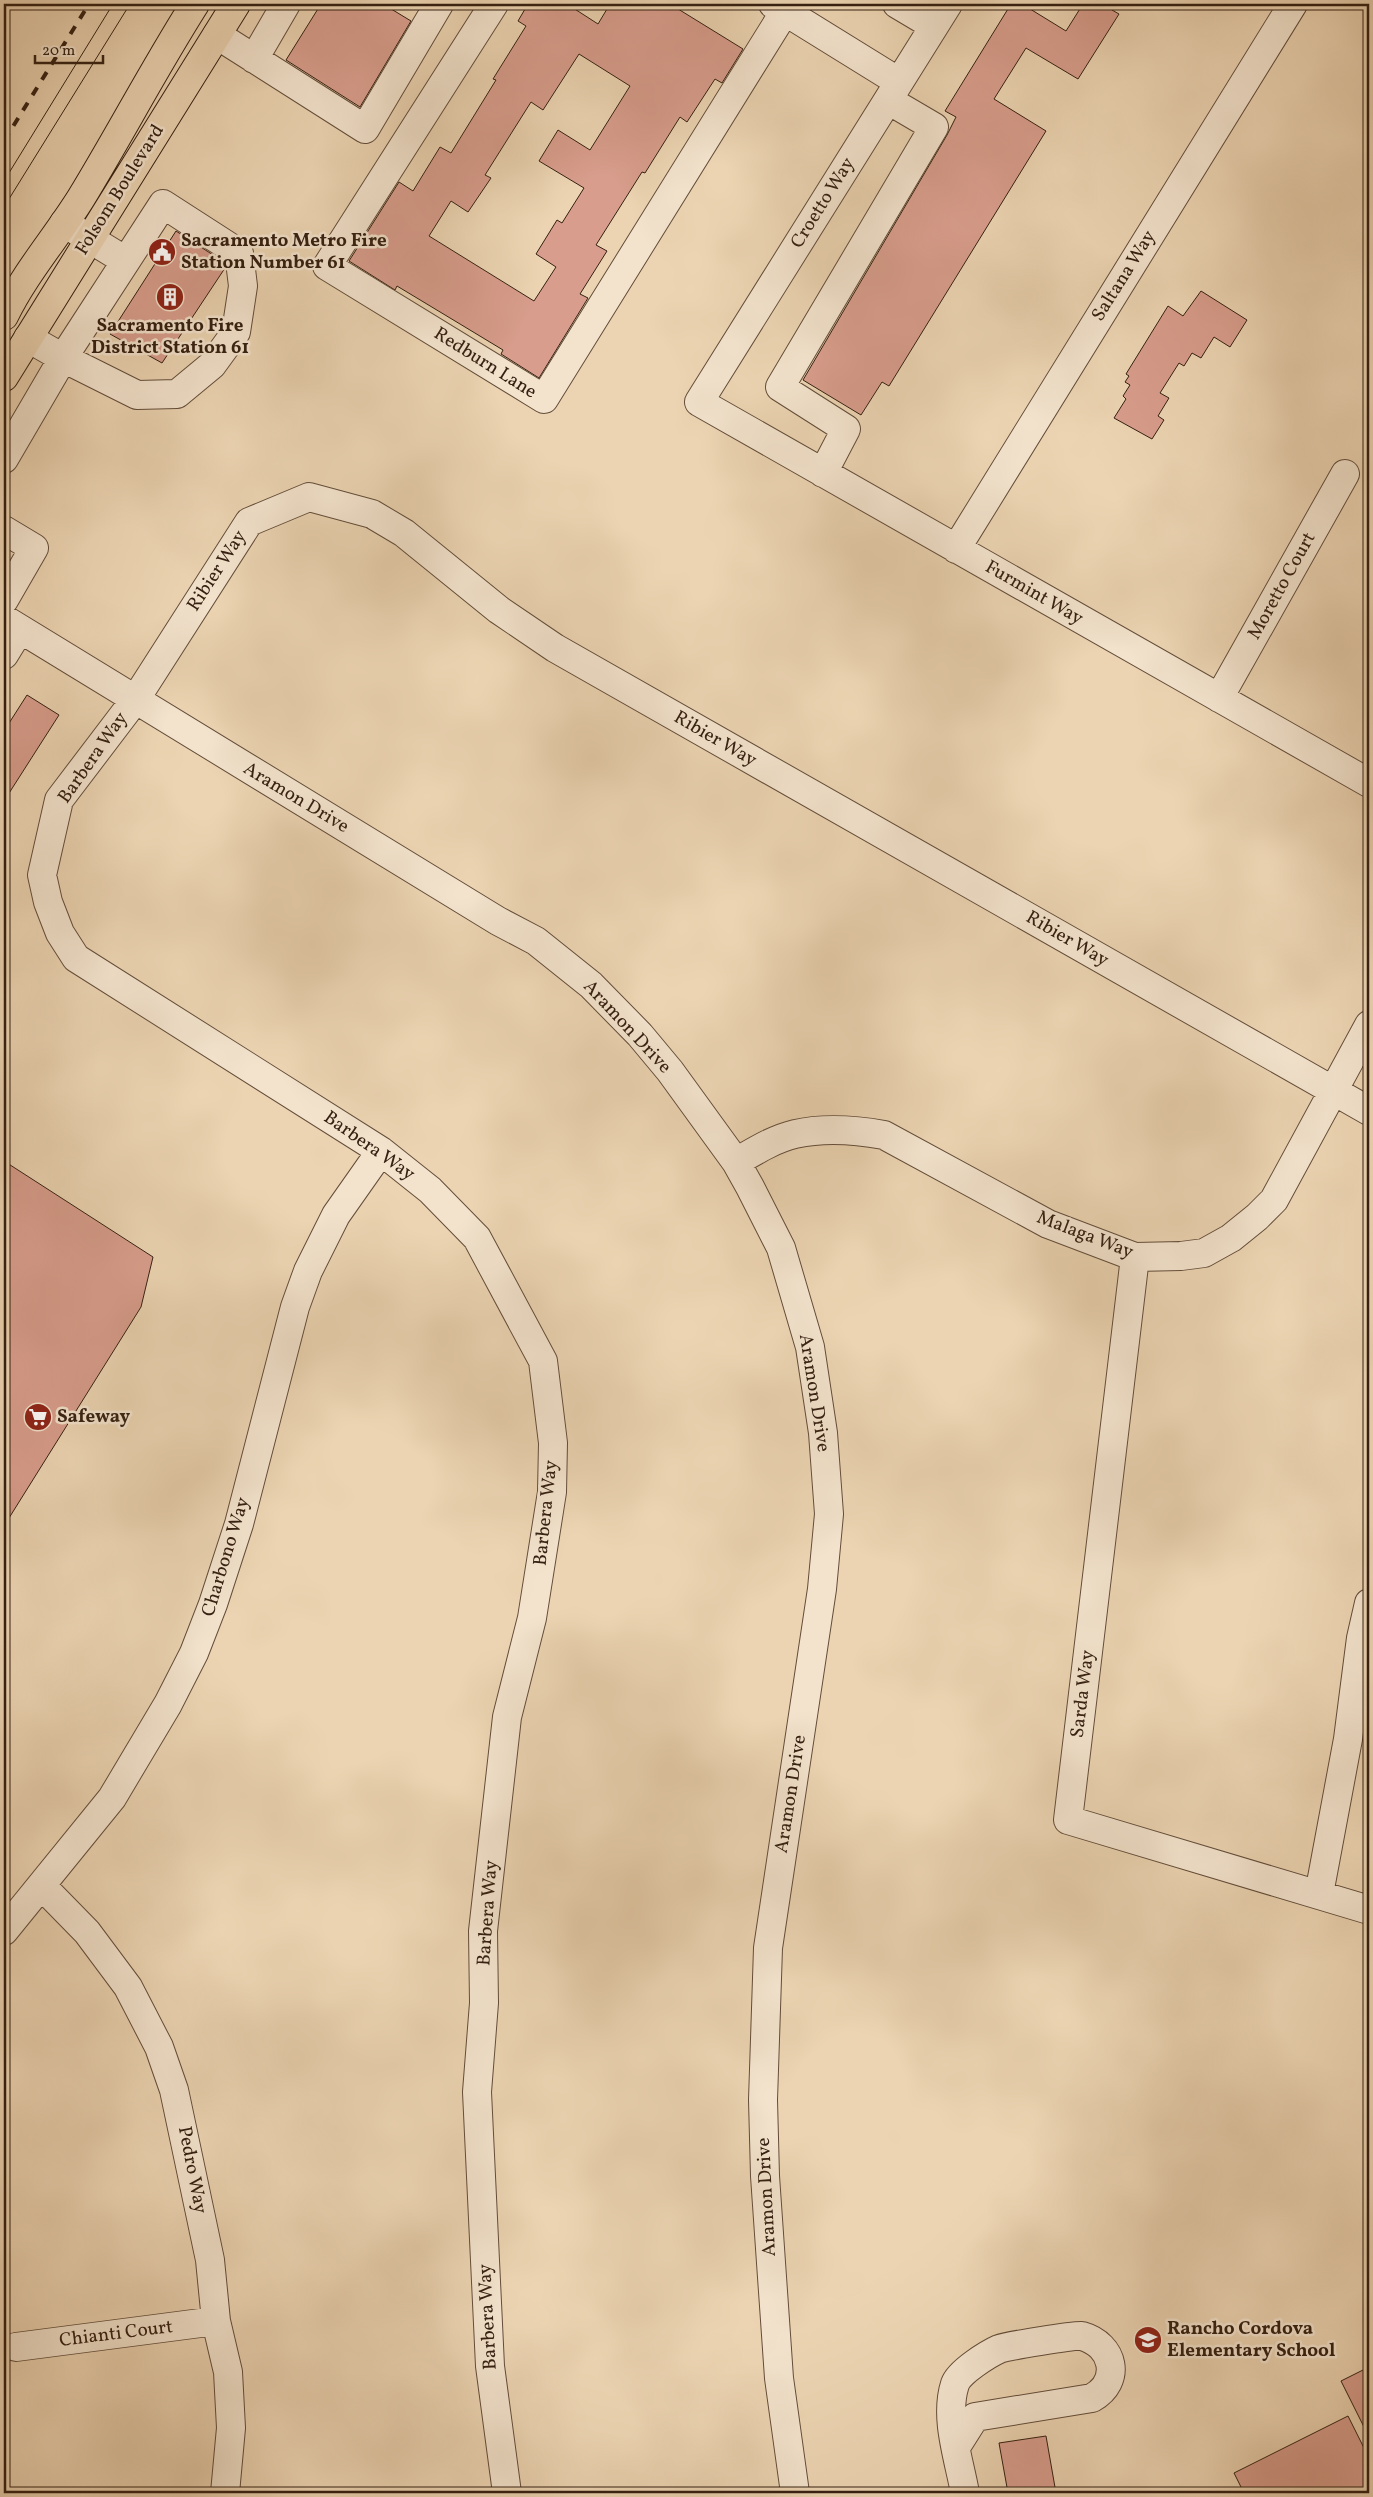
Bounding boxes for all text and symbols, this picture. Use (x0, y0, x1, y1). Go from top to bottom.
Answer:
scale bar (35, 32, 102, 64)
text: 20 m (42, 41, 75, 62)
street label: Folsom Boulevard (69, 120, 171, 260)
street label: Croetto Way (785, 153, 861, 253)
street label: Saltana Way (1086, 226, 1162, 326)
place label: Sacramento Metro Fire Station Number 61 (181, 228, 387, 276)
public building icon: Sacramento Metro Fire Station Number 61 (147, 237, 177, 267)
building icon: Sacramento Fire District Station 61 (155, 282, 185, 312)
place label: Sacramento Fire District Station 61 (91, 313, 249, 361)
street label: Redburn Lane (428, 321, 542, 405)
street label: Ribier Way (181, 525, 253, 617)
street label: Moretto Court (1242, 527, 1322, 644)
street label: Furmint Way (980, 554, 1088, 632)
street label: Ribier Way (669, 705, 761, 773)
street label: Barbera Way (52, 707, 134, 809)
street label: Aramon Drive (238, 756, 354, 840)
street label: Ribier Way (1021, 905, 1113, 973)
street label: Aramon Drive (577, 975, 677, 1079)
street label: Barbera Way (318, 1105, 420, 1187)
street label: Malaga Way (1033, 1205, 1137, 1265)
street label: Aramon Drive (792, 1332, 836, 1454)
supermarket icon: Safeway (23, 1402, 53, 1432)
place label: Safeway (57, 1404, 130, 1430)
street label: Barbera Way (528, 1459, 564, 1567)
street label: Charbono Way (196, 1494, 256, 1620)
street label: Sarda Way (1065, 1649, 1101, 1739)
street label: Aramon Drive (769, 1733, 813, 1855)
street label: Barbera Way (471, 1859, 505, 1967)
street label: Pedro Way (171, 2124, 213, 2216)
street label: Aramon Drive (751, 2137, 783, 2257)
street label: Barbera Way (472, 2263, 504, 2371)
street label: Chianti Court (58, 2314, 175, 2354)
place label: Rancho Cordova Elementary School (1167, 2316, 1335, 2364)
school or university icon: Rancho Cordova Elementary School (1133, 2325, 1163, 2355)

